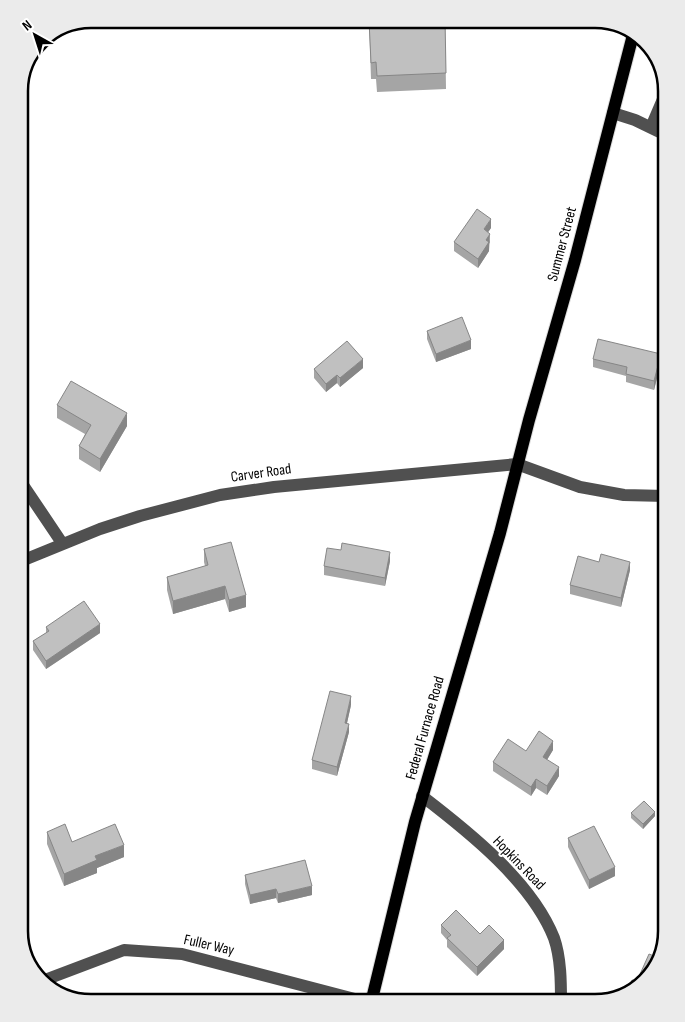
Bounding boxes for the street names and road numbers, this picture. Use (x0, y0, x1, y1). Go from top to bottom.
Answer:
street label: Summer Street (543, 204, 581, 283)
street label: Carver Road (230, 459, 292, 487)
street label: Federal Furnace Road (401, 674, 449, 782)
street label: Hopkins Road (489, 832, 549, 894)
street label: Fuller Way (182, 930, 236, 960)

